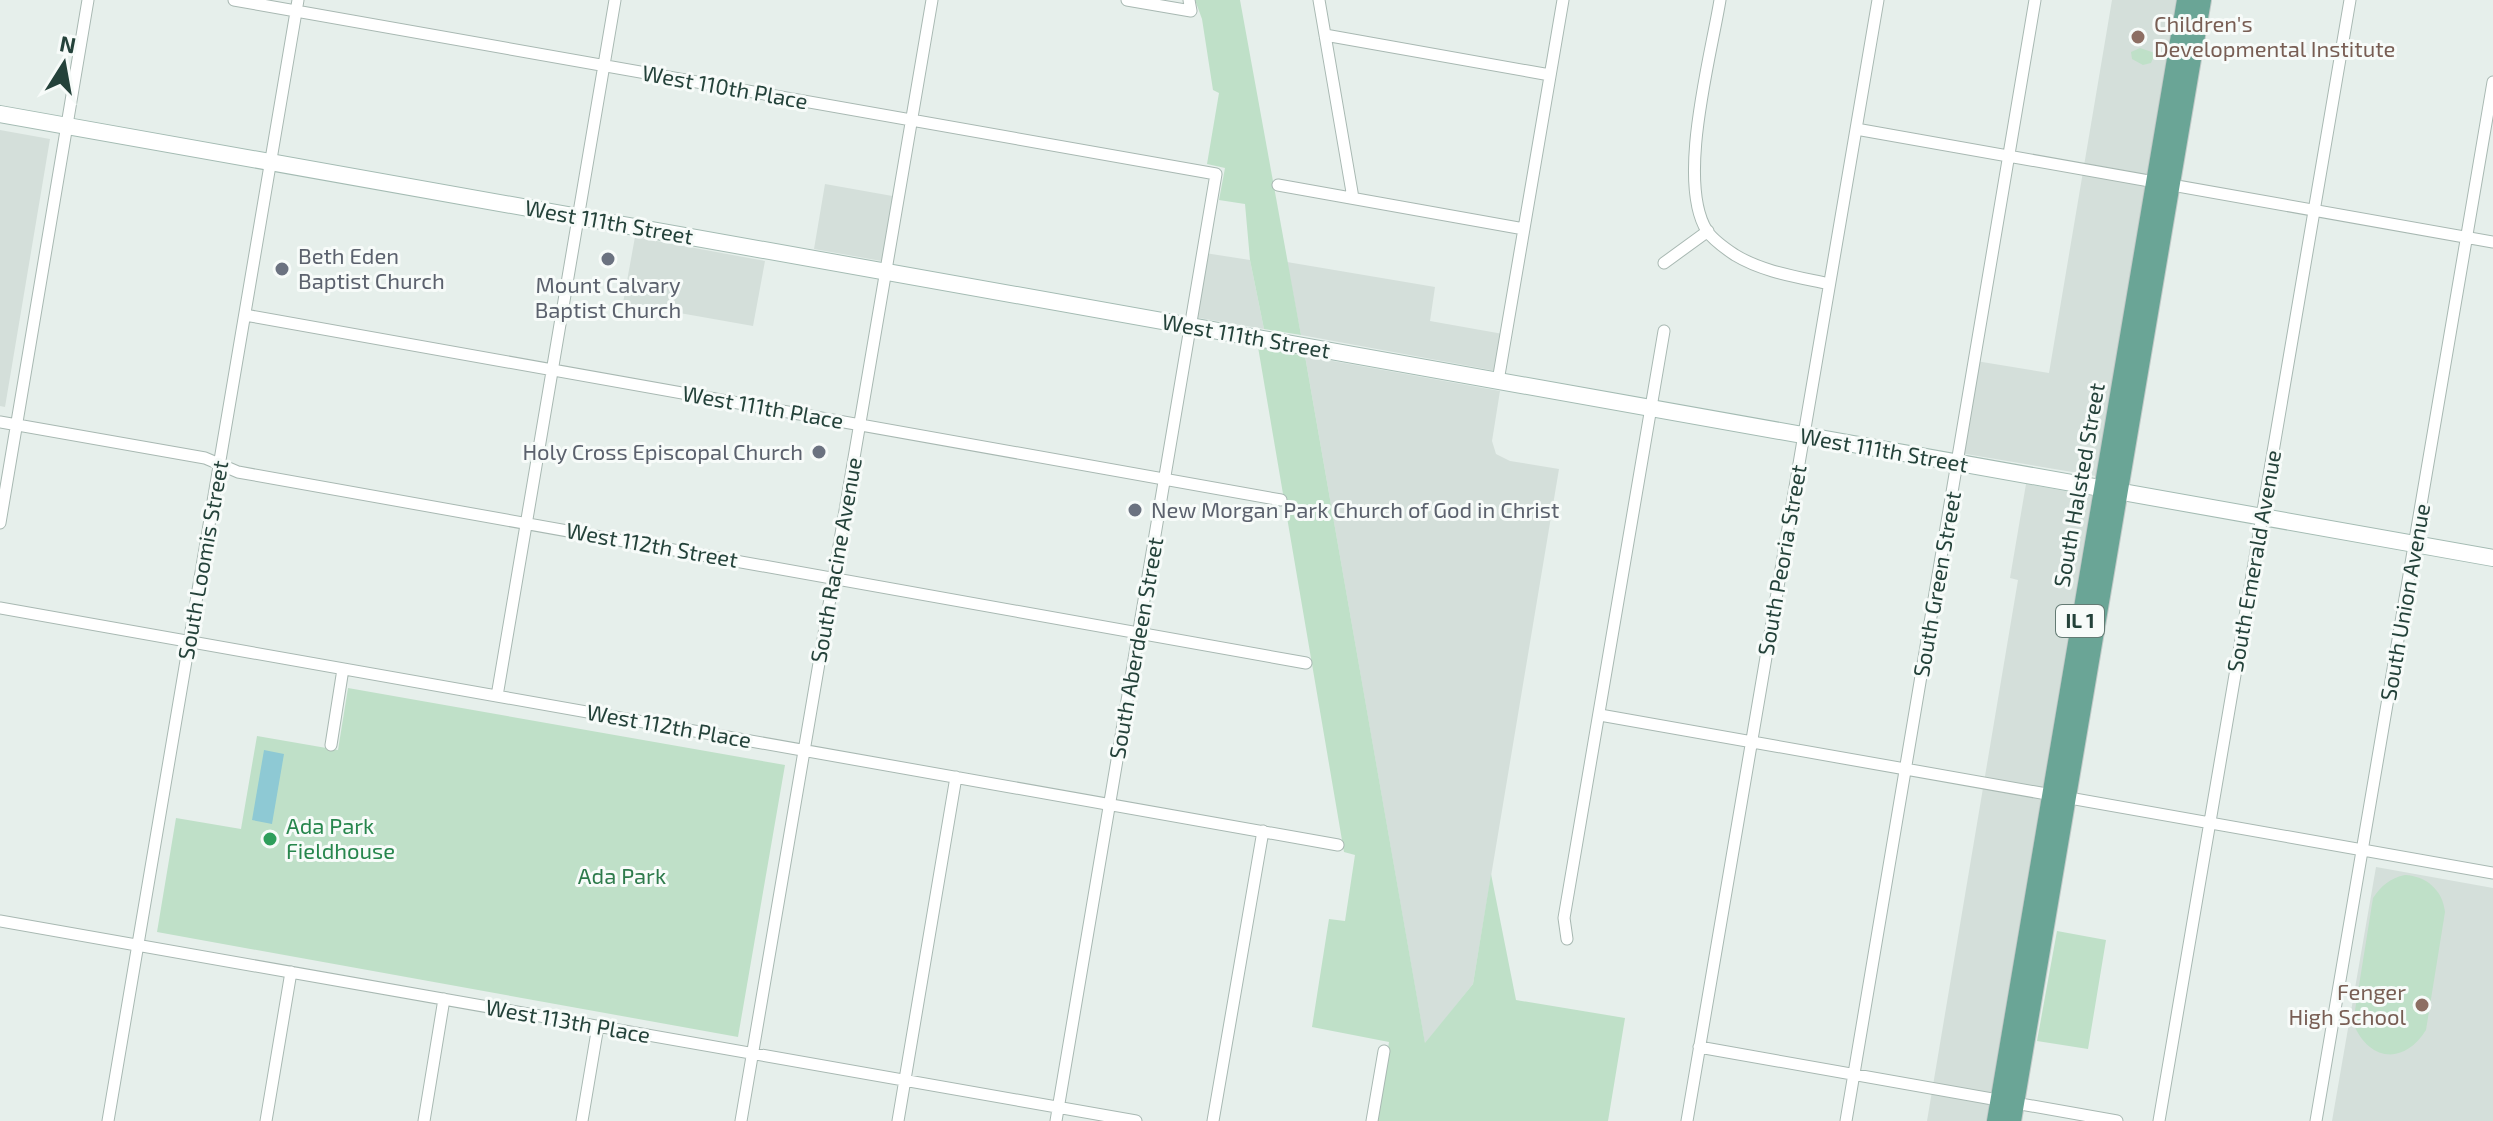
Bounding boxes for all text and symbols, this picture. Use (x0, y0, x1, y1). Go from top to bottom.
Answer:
place label: Children's Developmental Institute (2154, 10, 2395, 61)
north arrow (24, 24, 104, 104)
marker: Children's Developmental Institute (2129, 28, 2147, 46)
text: N (58, 29, 78, 58)
street label: West 110th Place (640, 59, 810, 113)
street label: West 111th Street (523, 193, 695, 249)
place label: Beth Eden Baptist Church (298, 242, 445, 293)
marker: Mount Calvary Baptist Church (599, 250, 617, 268)
marker: Beth Eden Baptist Church (273, 260, 291, 278)
place label: Mount Calvary Baptist Church (535, 271, 681, 322)
street label: West 111th Street (1160, 307, 1332, 363)
street label: West 111th Place (681, 379, 846, 433)
street label: South Halsted Street (2047, 381, 2109, 589)
street label: West 111th Street (1798, 421, 1970, 477)
place label: Holy Cross Episcopal Church (522, 438, 803, 464)
marker: Holy Cross Episcopal Church (810, 443, 828, 461)
street label: South Emerald Avenue (2221, 448, 2285, 674)
street label: South Racine Avenue (804, 455, 866, 665)
street label: South Loomis Street (172, 458, 232, 661)
street label: South Peoria Street (1751, 463, 1811, 657)
street label: South Green Street (1907, 489, 1965, 679)
place label: New Morgan Park Church of God in Christ (1151, 496, 1559, 522)
marker: New Morgan Park Church of God in Christ (1126, 501, 1144, 519)
street label: South Union Avenue (2374, 501, 2434, 702)
street label: West 112th Street (564, 516, 740, 572)
street label: South Aberdeen Street (1103, 535, 1167, 761)
road number: IL 1 (2056, 605, 2104, 637)
street label: West 112th Place (585, 698, 754, 752)
place label: Ada Park Fieldhouse (286, 812, 395, 863)
marker: Ada Park Fieldhouse (261, 830, 279, 848)
park label: Ada Park (578, 862, 666, 888)
place label: Fenger High School (2288, 978, 2406, 1029)
street label: West 113th Place (484, 993, 652, 1047)
marker: Fenger High School (2413, 996, 2431, 1014)

